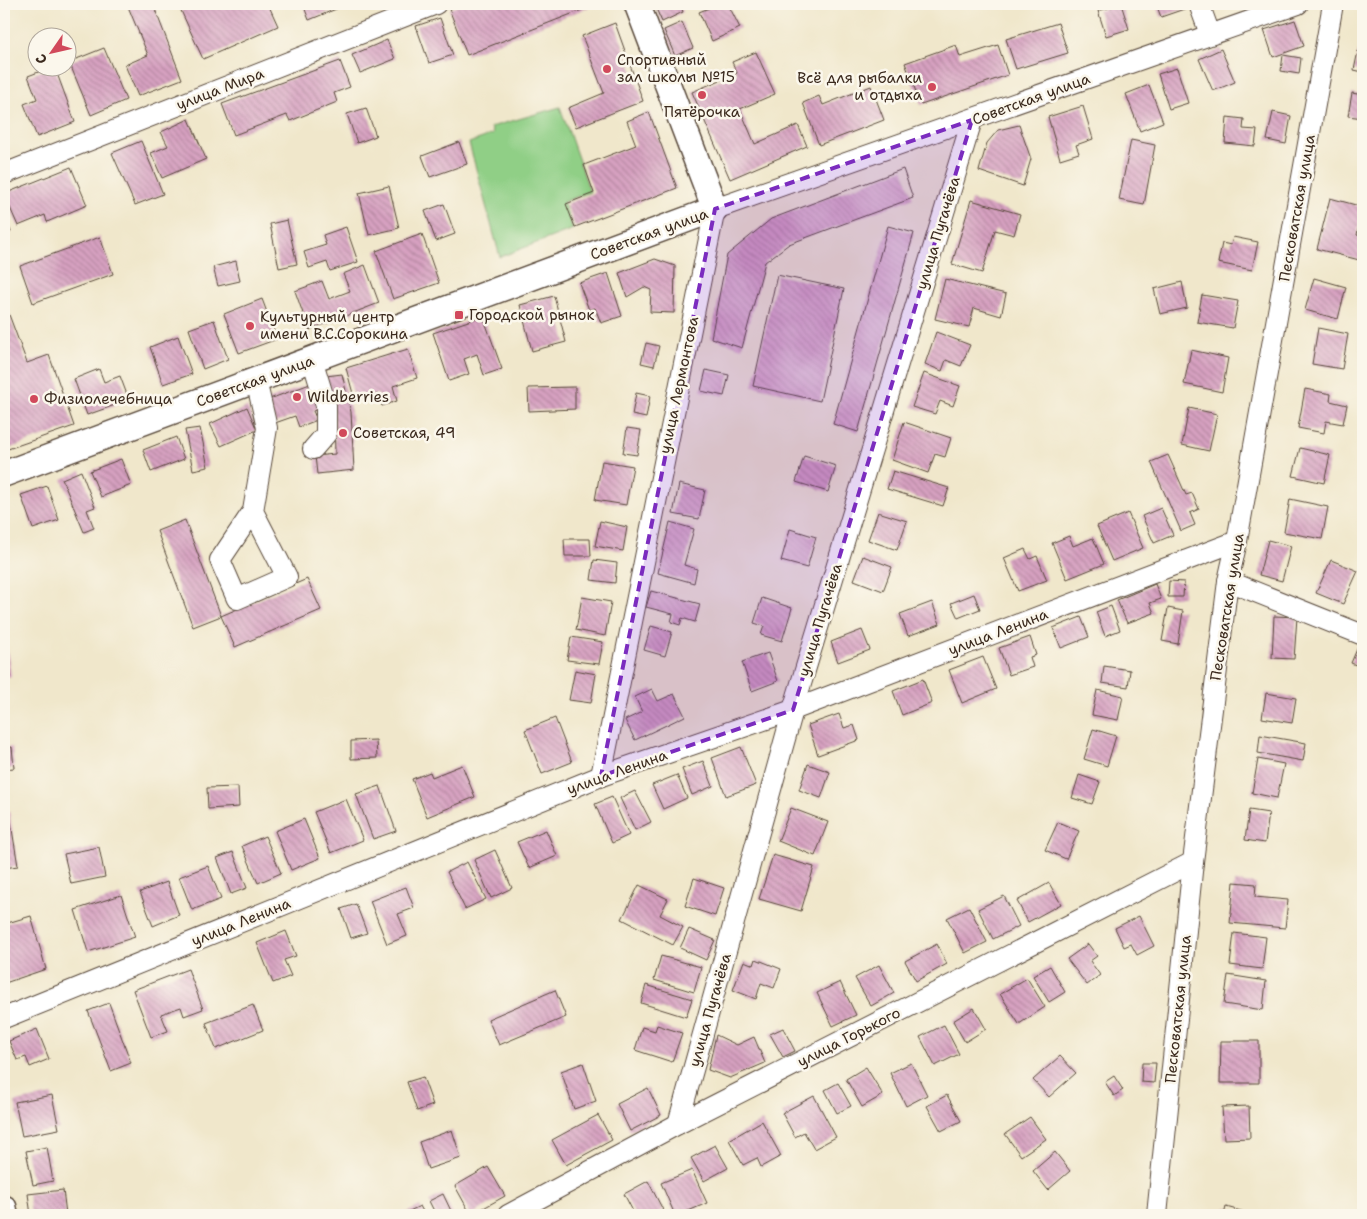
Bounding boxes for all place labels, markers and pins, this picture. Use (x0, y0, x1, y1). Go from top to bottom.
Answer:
place label: Спортивный зал школы №15 (617, 50, 735, 87)
marker: Спортивный зал школы №15 (601, 63, 613, 75)
place label: Всё для рыбалки и отдыха (797, 68, 923, 105)
marker: Всё для рыбалки и отдыха (926, 81, 938, 93)
marker: Пятёрочка (696, 89, 708, 101)
place label: Пятёрочка (664, 102, 741, 122)
place label: Городской рынок (469, 305, 594, 325)
place label: Культурный центр имени В.С.Сорокина (260, 307, 409, 344)
marker: Городской рынок (453, 309, 465, 321)
marker: Культурный центр имени В.С.Сорокина (244, 320, 256, 332)
place label: Wildberries (307, 387, 389, 407)
place label: Физиолечебница (44, 389, 173, 409)
marker: Wildberries (291, 391, 303, 403)
marker: Физиолечебница (28, 393, 40, 405)
place label: Советская, 49 (353, 423, 455, 443)
marker: Советская, 49 (337, 427, 349, 439)

